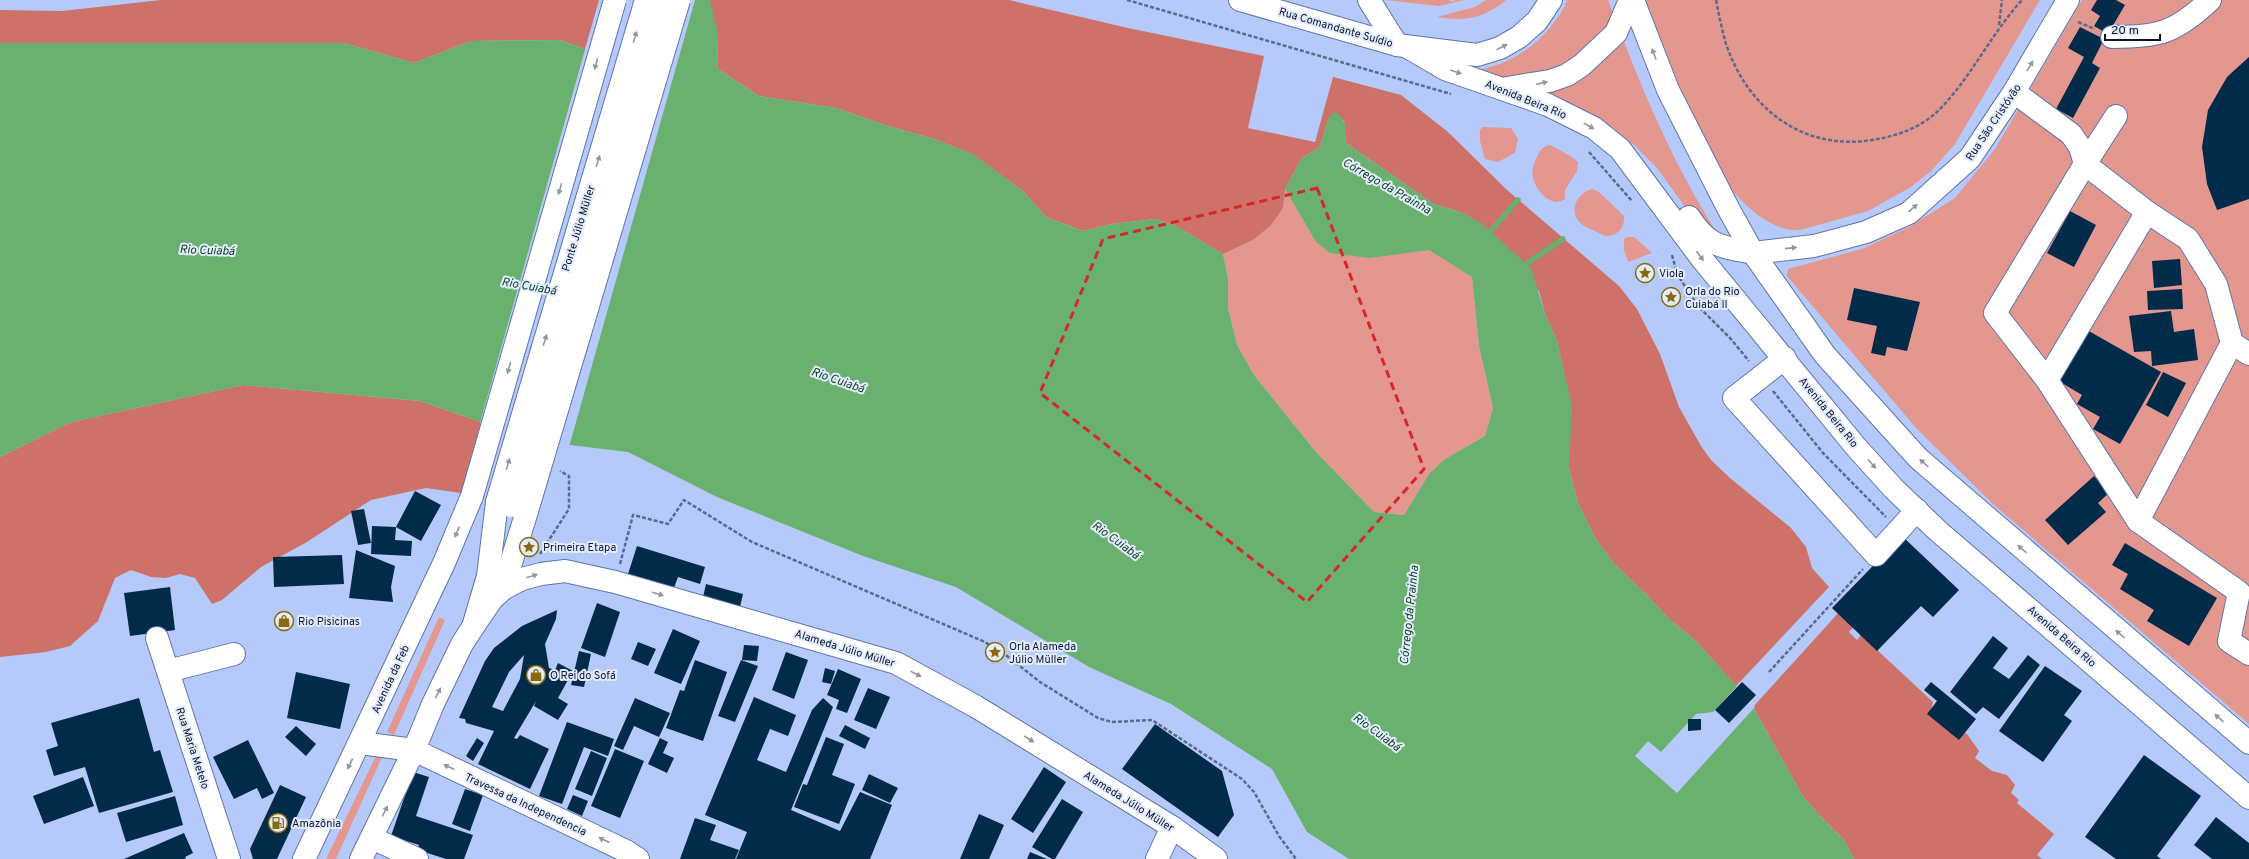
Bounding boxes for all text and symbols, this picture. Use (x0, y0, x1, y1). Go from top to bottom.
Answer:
street label: Rua Comandante Suídio (1277, 5, 1394, 51)
scale bar (2105, 16, 2160, 42)
text: 20 m (2111, 23, 2139, 39)
one-way arrow (632, 30, 638, 42)
one-way arrow (1497, 43, 1508, 50)
one-way arrow (1650, 47, 1656, 59)
one-way arrow (593, 59, 599, 71)
one-way arrow (2026, 60, 2033, 72)
one-way arrow (1450, 70, 1462, 76)
street label: Avenida Beira Rio (1483, 77, 1568, 123)
one-way arrow (1536, 80, 1549, 86)
street label: Rua São Cristóvão (1963, 82, 2025, 164)
one-way arrow (1583, 123, 1595, 129)
one-way arrow (595, 155, 601, 167)
water label: Córrego da Prainha (1339, 155, 1434, 219)
street label: Ponte Júlio Müller (559, 183, 599, 273)
one-way arrow (557, 184, 563, 196)
one-way arrow (1908, 204, 1919, 213)
water label: Rio Cuiabá (179, 242, 237, 260)
one-way arrow (1785, 245, 1797, 252)
one-way arrow (1696, 250, 1705, 261)
place icon: Viola (1634, 262, 1656, 284)
place label: Viola (1659, 267, 1684, 281)
water label: Rio Cuiabá (500, 274, 559, 300)
place label: Orla do Rio Cuiabá II (1685, 285, 1740, 312)
place icon: Orla do Rio Cuiabá II (1660, 286, 1682, 308)
one-way arrow (542, 333, 548, 345)
one-way arrow (505, 362, 511, 374)
water label: Rio Cuiabá (809, 364, 868, 398)
street label: Avenida Beira Rio (1795, 375, 1861, 451)
one-way arrow (505, 458, 511, 470)
one-way arrow (1867, 459, 1876, 470)
one-way arrow (1919, 459, 1929, 468)
water label: Rio Cuiabá (1088, 518, 1144, 565)
one-way arrow (454, 526, 460, 537)
place icon: Primeira Etapa (518, 536, 540, 558)
place label: Primeira Etapa (543, 541, 616, 555)
one-way arrow (2016, 545, 2027, 554)
water label: Córrego da Prainha (1397, 564, 1423, 666)
one-way arrow (526, 573, 538, 579)
one-way arrow (653, 591, 665, 597)
street label: Avenida Beira Rio (2024, 603, 2099, 671)
shop icon: Rio Pisicinas (273, 610, 295, 632)
place label: Rio Pisicinas (298, 615, 360, 629)
street label: Alameda Júlio Müller (793, 627, 897, 671)
one-way arrow (2115, 629, 2126, 638)
place label: Orla Alameda Júlio Müller (1009, 640, 1076, 667)
place icon: Orla Alameda Júlio Müller (984, 641, 1006, 663)
street label: Avenida da Feb (369, 643, 413, 716)
shop icon: O Rei do Sofá (525, 664, 547, 686)
place label: O Rei do Sofá (550, 669, 616, 683)
one-way arrow (910, 671, 922, 677)
one-way arrow (435, 687, 441, 699)
street label: Rua Maria Metelo (172, 706, 212, 791)
water label: Rio Cuiabá (1349, 710, 1405, 757)
one-way arrow (2215, 714, 2224, 723)
one-way arrow (1023, 735, 1035, 742)
one-way arrow (347, 759, 353, 770)
one-way arrow (443, 764, 454, 770)
street label: Alameda Júlio Müller (1081, 768, 1177, 836)
street label: Travessa da Independencia (462, 770, 589, 839)
one-way arrow (381, 806, 388, 817)
fuel station icon: Amazônia (267, 812, 289, 834)
place label: Amazônia (292, 817, 341, 831)
one-way arrow (598, 837, 610, 843)

